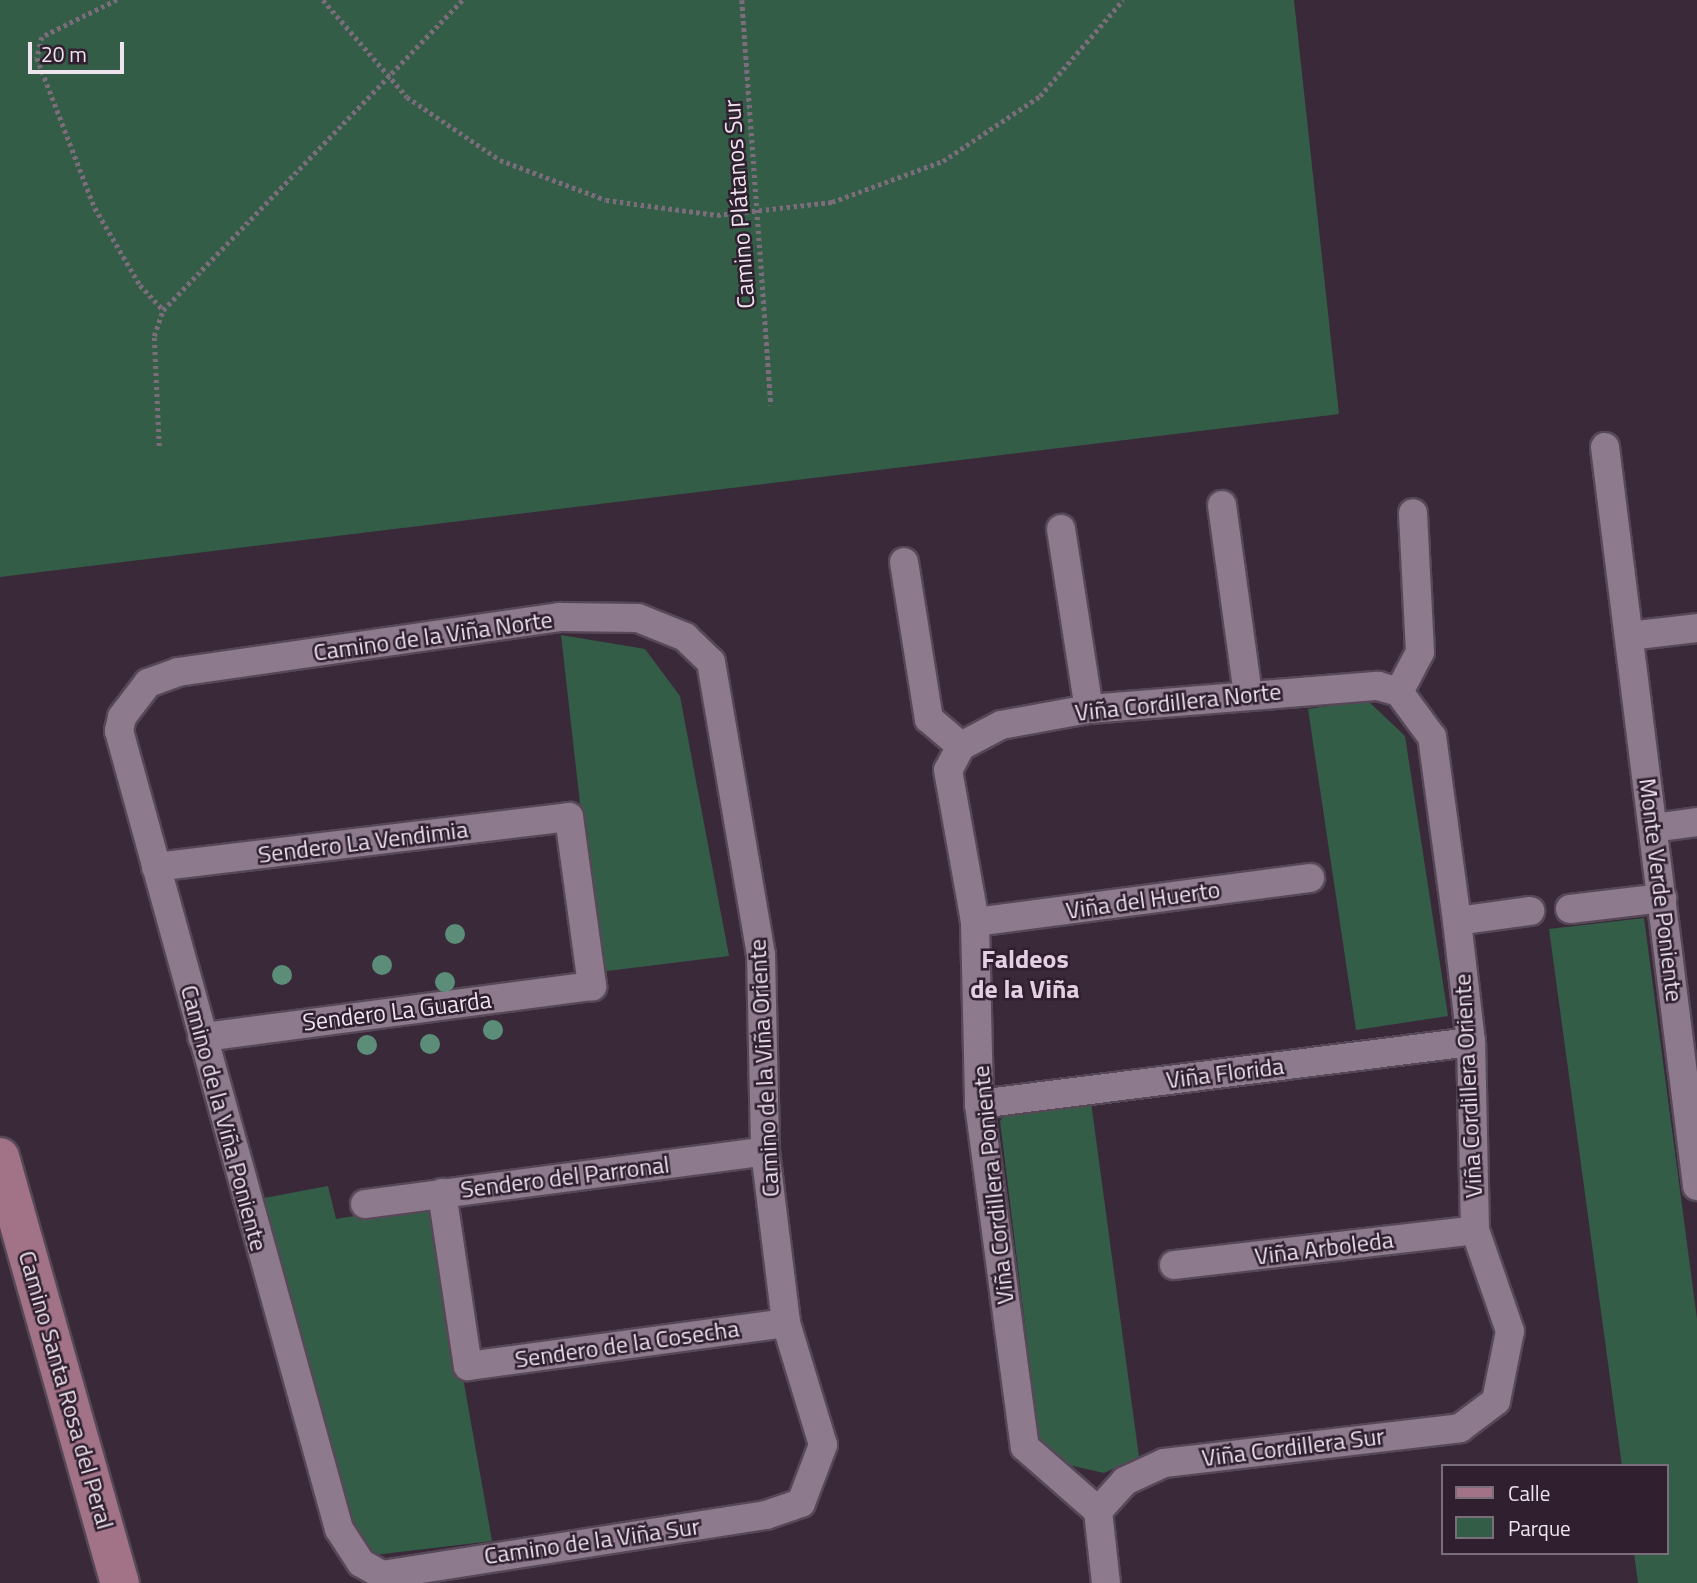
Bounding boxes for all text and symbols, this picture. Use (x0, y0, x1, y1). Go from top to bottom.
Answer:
scale bar (32, 28, 128, 72)
text: 20 m (41, 38, 87, 70)
street label: Camino Plátanos Sur (717, 98, 761, 310)
street label: Camino de la Viña Norte (312, 605, 554, 667)
street label: Viña Cordillera Norte (1073, 677, 1283, 727)
street label: Monte Verde Poniente (1633, 776, 1689, 1004)
street label: Sendero La Vendimia (256, 815, 470, 869)
street label: Viña del Huerto (1064, 875, 1222, 925)
street label: Camino de la Viña Oriente (743, 938, 785, 1198)
district label: Faldeos de la Viña (970, 943, 1080, 1004)
street label: Viña Cordillera Oriente (1448, 973, 1488, 1199)
street label: Camino de la Viña Poniente (175, 982, 273, 1254)
street label: Sendero La Guarda (301, 985, 493, 1037)
street label: Viña Florida (1164, 1051, 1286, 1095)
street label: Viña Cordillera Poniente (966, 1064, 1020, 1306)
street label: Sendero del Parronal (459, 1150, 671, 1204)
street label: Viña Arboleda (1253, 1225, 1395, 1271)
street label: Camino Santa Rosa del Peral (12, 1247, 120, 1533)
street label: Sendero de la Cosecha (513, 1314, 741, 1374)
street label: Viña Cordillera Sur (1200, 1422, 1386, 1472)
legend (1442, 1464, 1669, 1555)
text: Calle (1508, 1477, 1550, 1509)
street label: Camino de la Viña Sur (482, 1512, 702, 1570)
text: Parque (1508, 1512, 1571, 1544)

